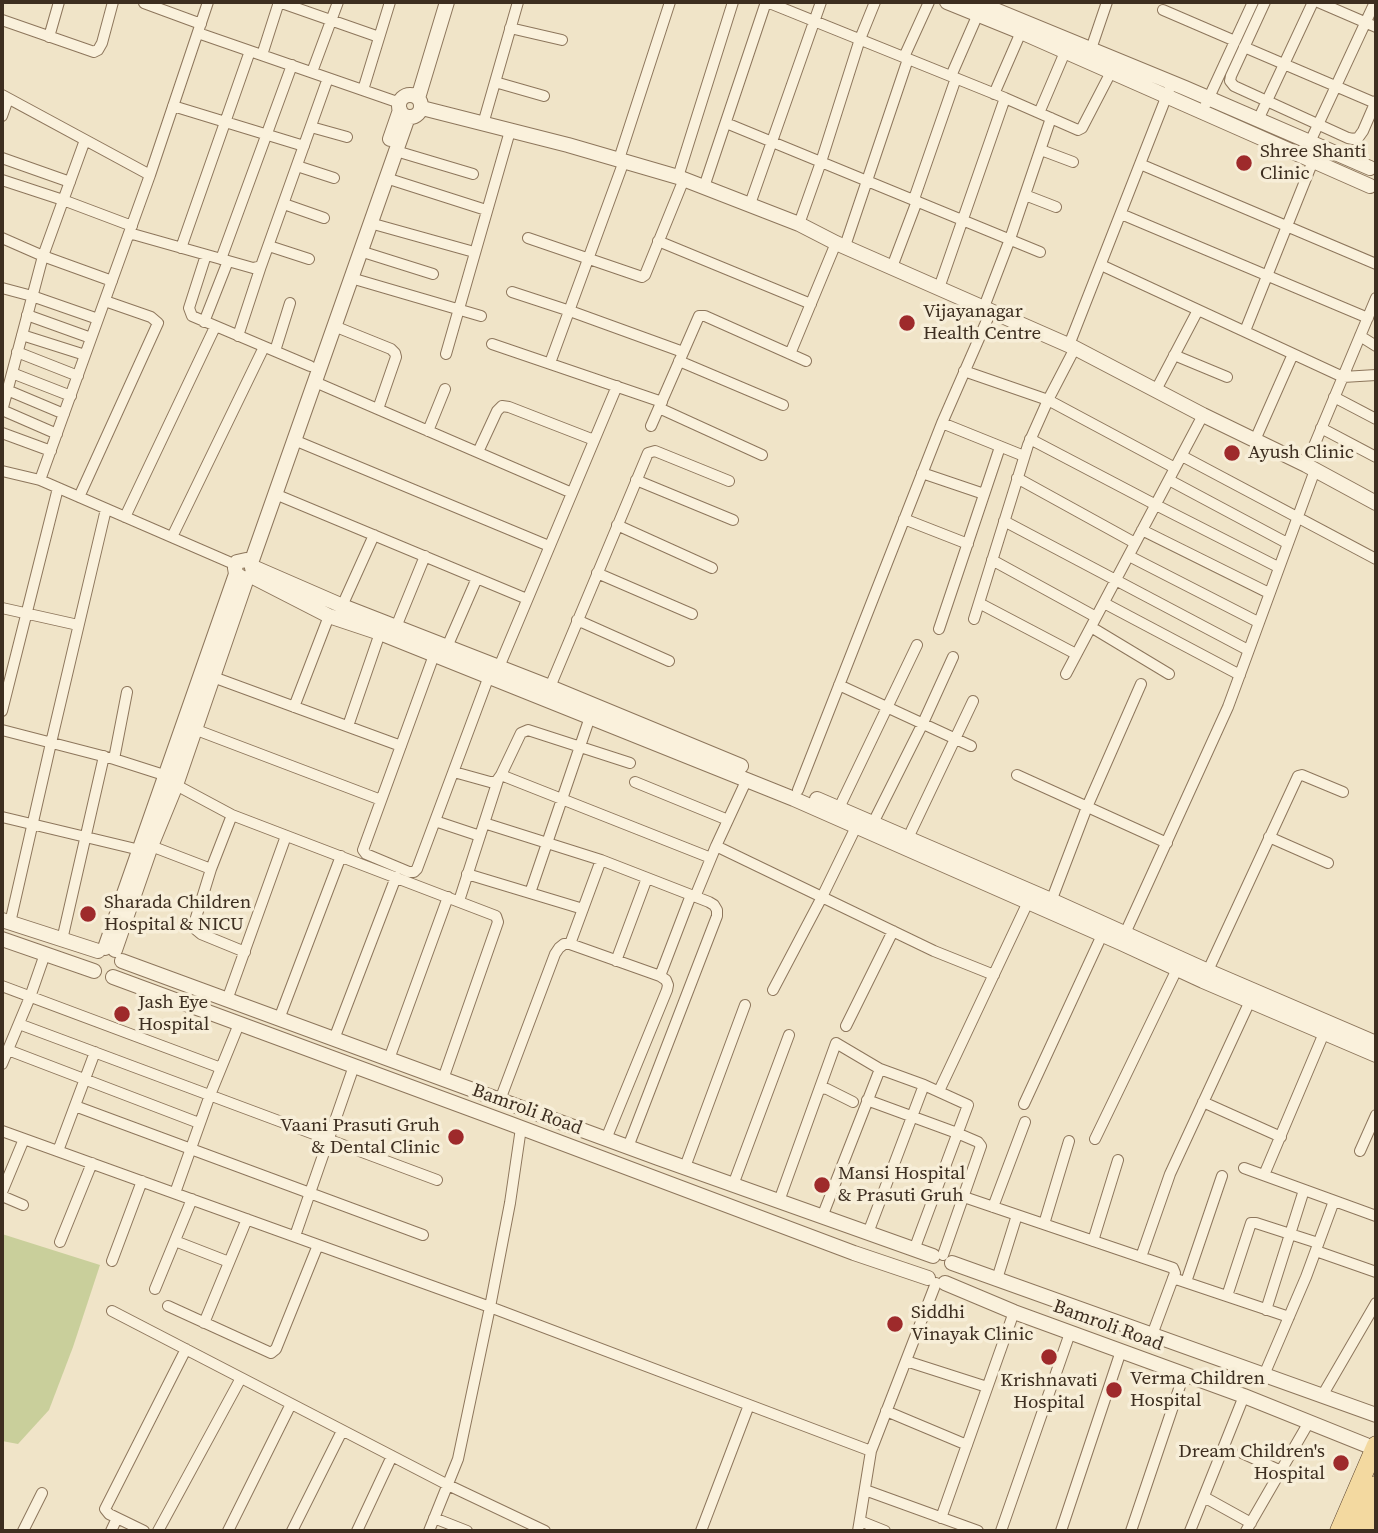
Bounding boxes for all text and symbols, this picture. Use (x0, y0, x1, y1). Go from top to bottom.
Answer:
place label: Shree Shanti Clinic (1260, 141, 1366, 185)
marker: Shree Shanti Clinic (1234, 153, 1254, 173)
place label: Vijayanagar Health Centre (923, 301, 1041, 345)
marker: Vijayanagar Health Centre (897, 313, 917, 333)
place label: Ayush Clinic (1248, 442, 1354, 464)
marker: Ayush Clinic (1222, 443, 1242, 463)
place label: Sharada Children Hospital & NICU (104, 892, 251, 936)
marker: Sharada Children Hospital & NICU (78, 904, 98, 924)
place label: Jash Eye Hospital (138, 992, 209, 1036)
marker: Jash Eye Hospital (112, 1004, 132, 1024)
street label: Bamroli Road (469, 1080, 585, 1140)
place label: Vaani Prasuti Gruh & Dental Clinic (280, 1115, 440, 1159)
marker: Vaani Prasuti Gruh & Dental Clinic (446, 1127, 466, 1147)
place label: Mansi Hospital & Prasuti Gruh (838, 1163, 966, 1207)
marker: Mansi Hospital & Prasuti Gruh (812, 1175, 832, 1195)
street label: Bamroli Road (1050, 1296, 1166, 1356)
place label: Siddhi Vinayak Clinic (911, 1302, 1034, 1346)
marker: Siddhi Vinayak Clinic (885, 1314, 905, 1334)
marker: Krishnavati Hospital (1039, 1347, 1059, 1367)
place label: Verma Children Hospital (1130, 1368, 1265, 1412)
place label: Krishnavati Hospital (1000, 1370, 1098, 1414)
marker: Verma Children Hospital (1104, 1380, 1124, 1400)
place label: Dream Children's Hospital (1178, 1441, 1325, 1485)
marker: Dream Children's Hospital (1331, 1453, 1351, 1473)

